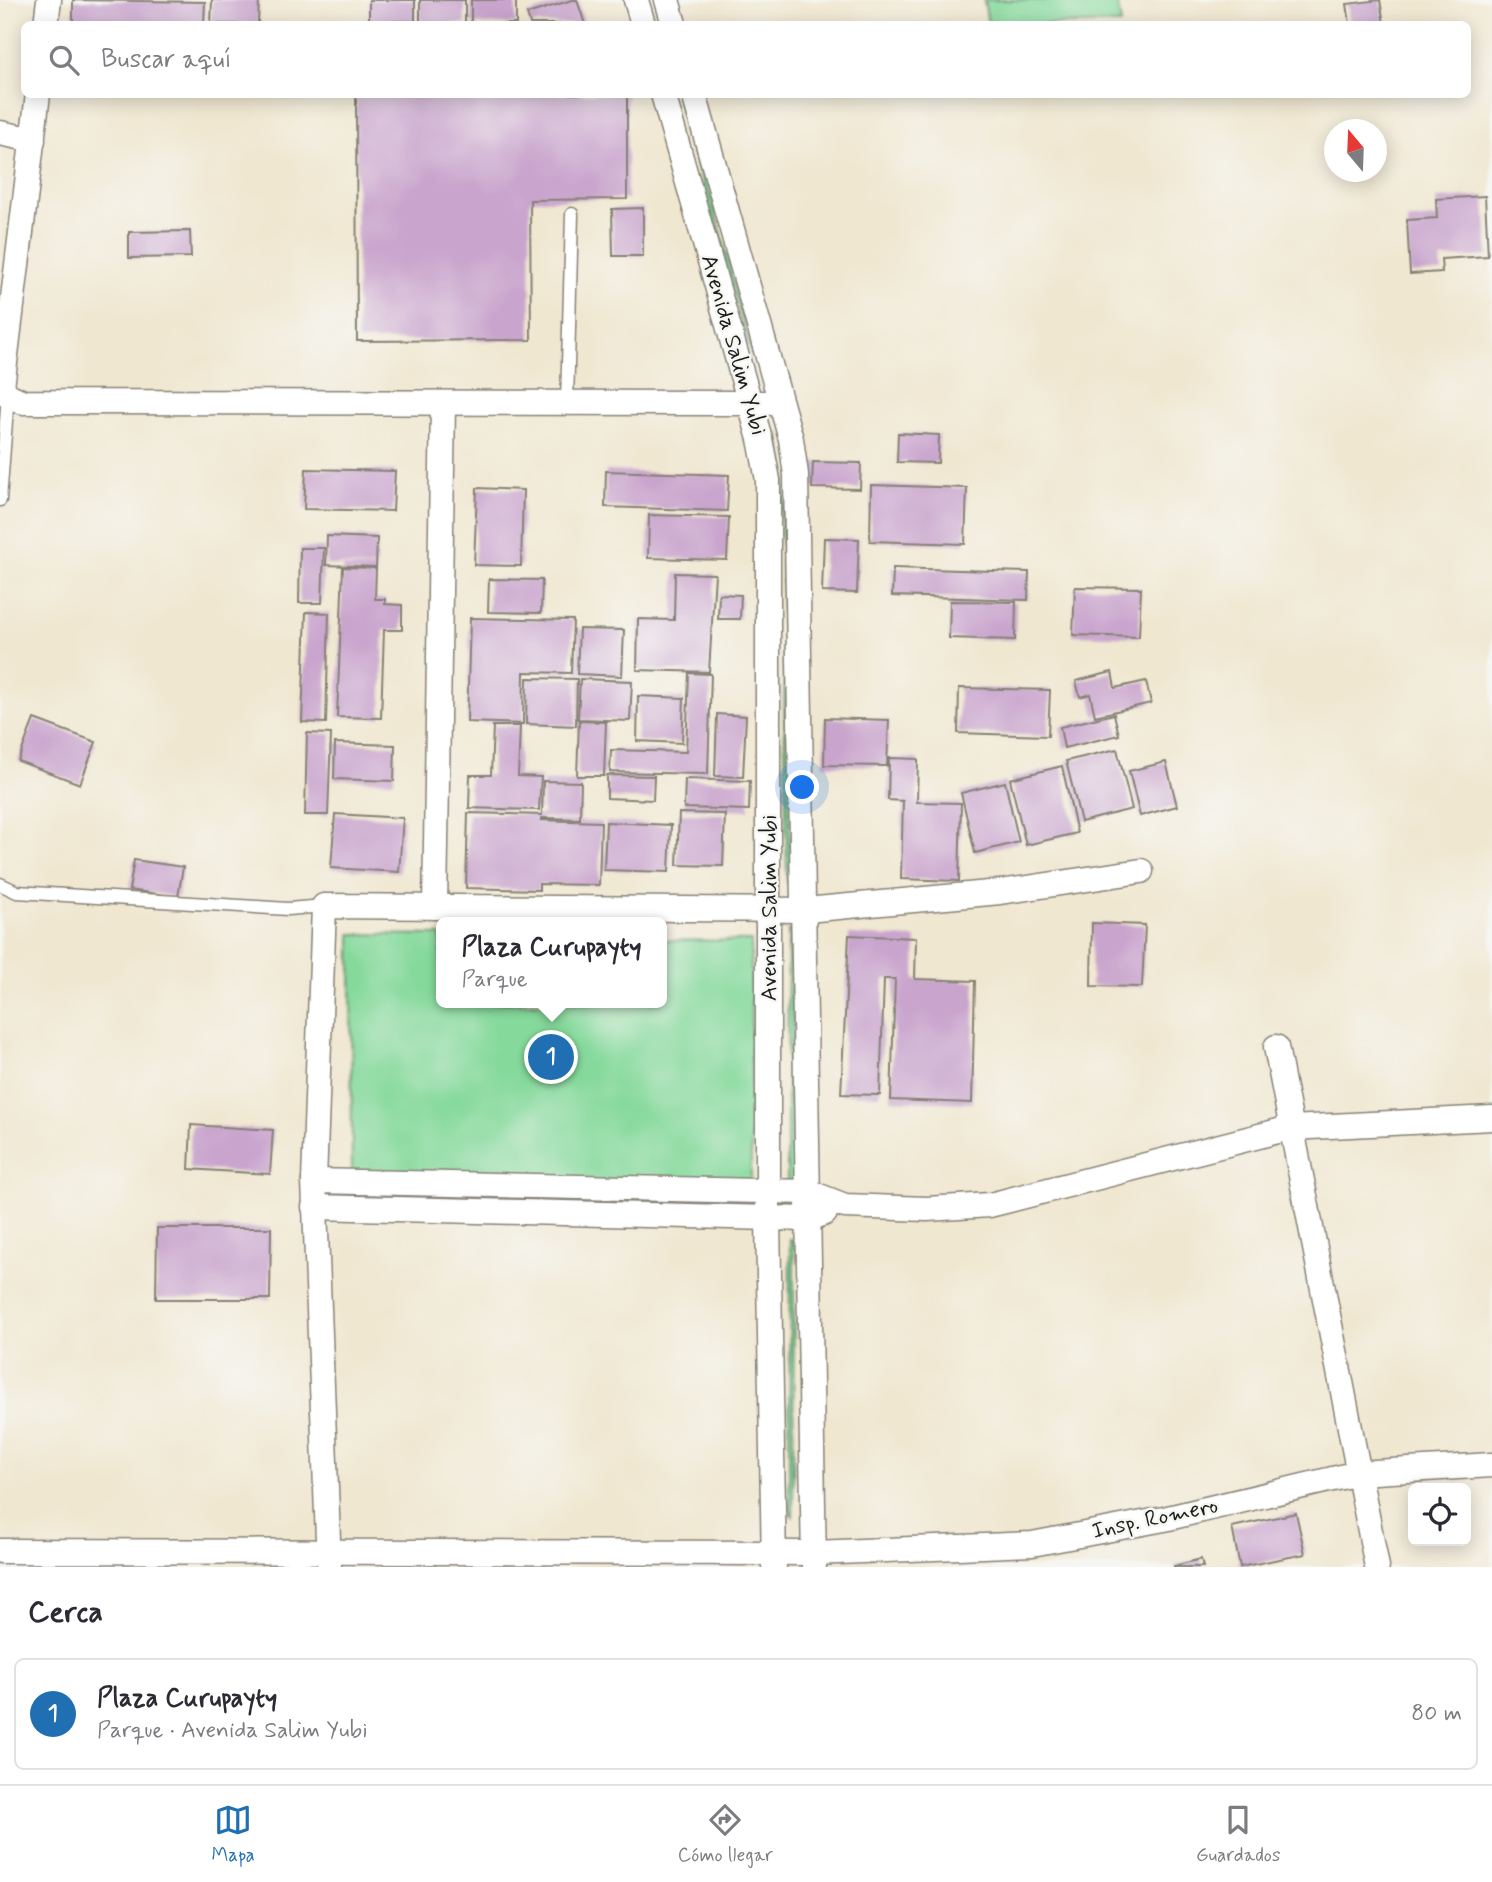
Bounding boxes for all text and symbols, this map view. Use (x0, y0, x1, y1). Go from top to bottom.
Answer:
search box (21, 21, 1471, 98)
icon: search (45, 41, 83, 79)
text: Buscar aquí (101, 43, 232, 77)
north arrow (1324, 119, 1387, 182)
street label: Avenida Salim Yubi (693, 251, 773, 439)
your location (785, 770, 819, 804)
street label: Avenida Salim Yubi (755, 815, 785, 1001)
popup (436, 917, 667, 1008)
text: Plaza Curupayty (461, 931, 642, 965)
text: Parque (461, 965, 528, 995)
pin: 1 (528, 1031, 574, 1083)
map controls (1408, 1483, 1471, 1546)
button: locate (1408, 1483, 1471, 1546)
street label: Insp. Romero (1089, 1491, 1221, 1547)
text: Cerca (28, 1593, 103, 1632)
text: Plaza Curupayty (97, 1682, 277, 1716)
text: 1 (48, 1699, 58, 1729)
text: 80 m (1411, 1699, 1462, 1729)
text: Parque · Avenida Salim Yubi (97, 1716, 368, 1746)
tab: Mapa (212, 1801, 255, 1868)
tab: Cómo llegar (678, 1801, 773, 1868)
tab: Guardados (1196, 1801, 1280, 1868)

